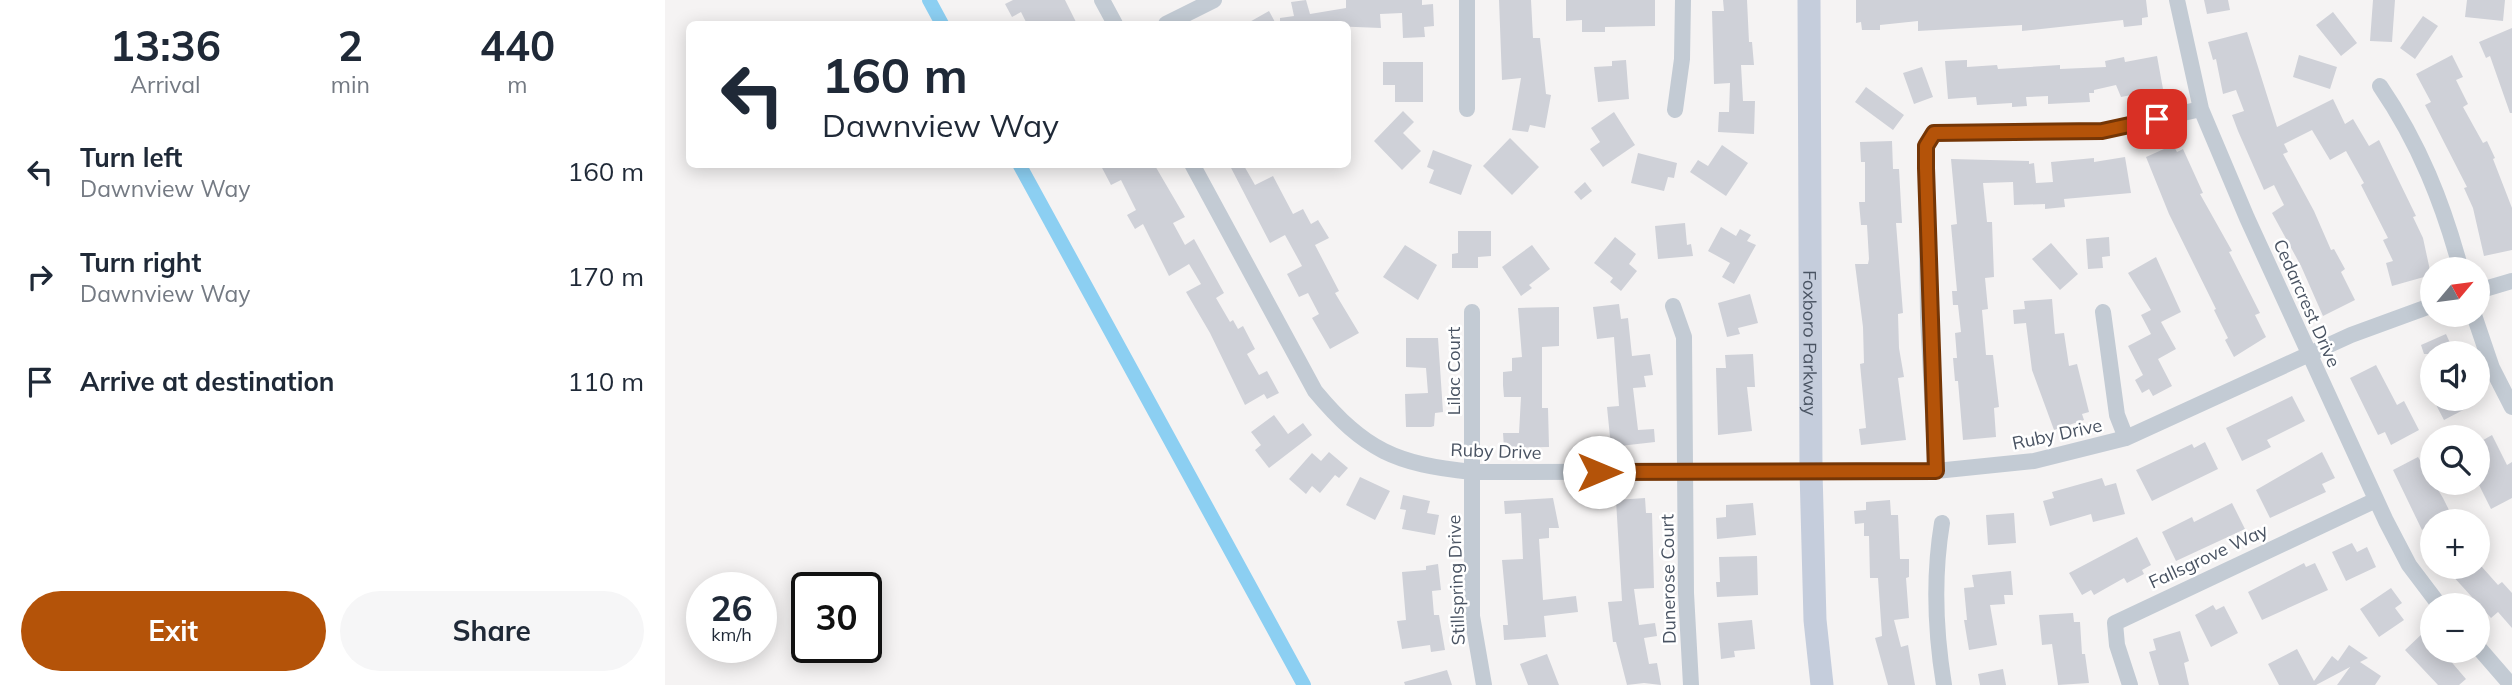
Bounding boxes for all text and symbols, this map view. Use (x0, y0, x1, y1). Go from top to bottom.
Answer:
text: 13:36 (110, 19, 221, 72)
text: 2 (338, 19, 363, 72)
text: 440 (480, 19, 555, 72)
text: 160 m (822, 44, 968, 105)
icon: left (707, 49, 798, 140)
text: Arrival (130, 70, 201, 99)
text: min (331, 70, 370, 99)
text: m (507, 70, 528, 99)
pin (2127, 89, 2187, 149)
icon: arrive (2138, 100, 2176, 138)
text: Dawnview Way (822, 105, 1059, 145)
text: Turn left (80, 141, 182, 174)
icon: left (21, 153, 59, 191)
text: 160 m (568, 155, 644, 188)
text: Dawnview Way (80, 174, 250, 203)
street label: Cedarcrest Drive (2268, 235, 2346, 371)
text: Turn right (80, 246, 201, 279)
north arrow (2420, 257, 2490, 327)
map controls (2420, 257, 2490, 663)
icon: right (21, 258, 59, 296)
text: 170 m (568, 260, 644, 293)
street label: Foxboro Parkway (1799, 270, 1822, 416)
text: Dawnview Way (80, 279, 250, 308)
street label: Lilac Court (1442, 327, 1465, 415)
button: sound (2420, 341, 2490, 411)
icon: arrive (21, 363, 59, 401)
text: Arrive at destination (80, 365, 335, 398)
text: 110 m (568, 365, 644, 398)
street label: Ruby Drive (2010, 413, 2104, 455)
button: search (2420, 425, 2490, 495)
position arrow (1562, 435, 1636, 509)
street label: Ruby Drive (1450, 438, 1542, 464)
button: + (2420, 509, 2490, 579)
street label: Stillspring Drive (1442, 514, 1470, 646)
street label: Dunerose Court (1655, 514, 1681, 644)
street label: Fallsgrove Way (2145, 518, 2272, 594)
speed limit sign: 30 (791, 572, 882, 663)
text: 26 (710, 586, 753, 630)
button: Exit (21, 591, 326, 671)
button: Share (340, 591, 644, 671)
button: − (2420, 593, 2490, 663)
text: km/h (711, 623, 752, 646)

